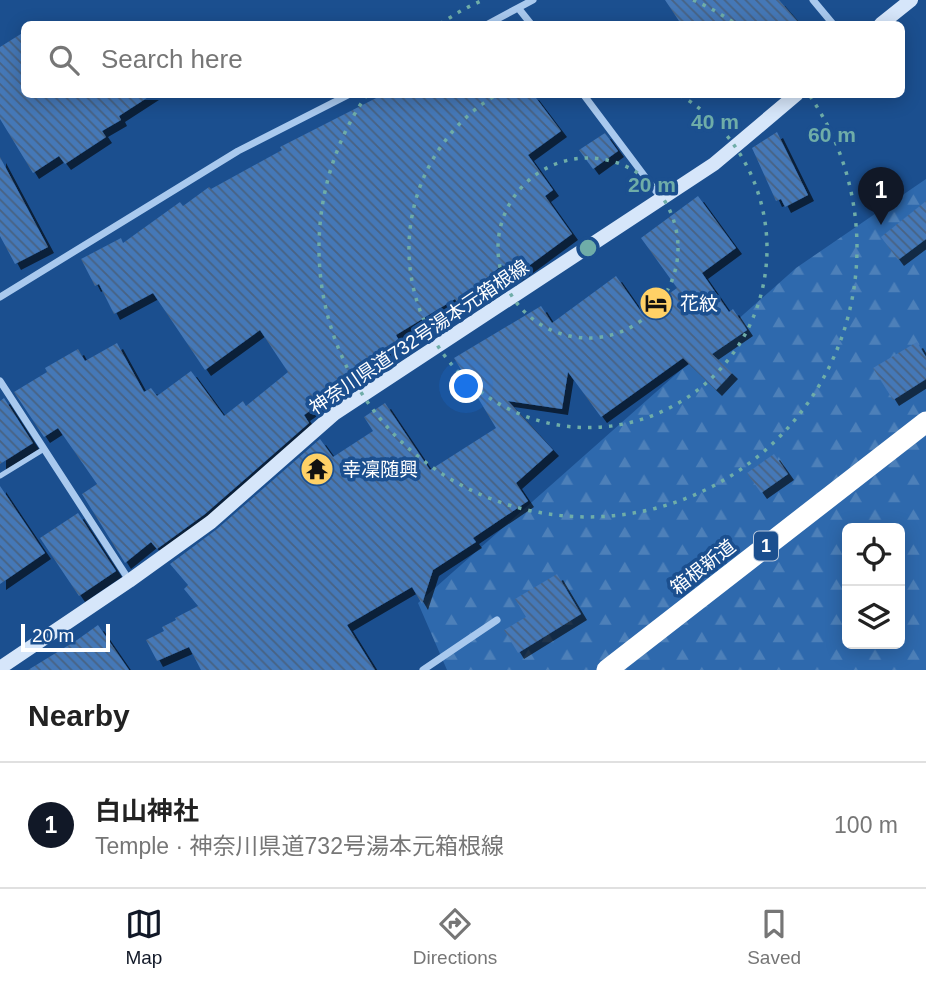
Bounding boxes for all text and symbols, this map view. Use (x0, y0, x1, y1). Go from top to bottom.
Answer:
search box (21, 21, 905, 98)
icon: search (45, 41, 83, 79)
text: Search here (101, 44, 243, 74)
text: 40 m (691, 110, 739, 133)
text: 60 m (808, 123, 856, 146)
pin: 1 (858, 167, 904, 225)
text: 20 m (628, 173, 676, 196)
centre of rings (576, 236, 600, 260)
street label: 神奈川県道732号湯本元箱根線 (305, 256, 533, 418)
hotel icon: 花紋 (637, 284, 675, 322)
place label: 花紋 (680, 293, 718, 314)
your location (449, 369, 483, 403)
temple icon: 幸凜随興 (298, 450, 336, 488)
place label: 幸凜随興 (342, 459, 418, 480)
map controls (842, 523, 905, 649)
button: locate (842, 523, 905, 586)
road number: 1 (754, 532, 778, 560)
street label: 箱根新道 (667, 535, 739, 599)
button: layers (842, 586, 905, 649)
scale bar (21, 621, 110, 653)
text: 20 m (32, 625, 74, 646)
text: Nearby (28, 699, 130, 732)
text: 白山神社 (95, 796, 199, 826)
text: 1 (45, 812, 57, 838)
text: 100 m (834, 812, 898, 838)
text: Temple · 神奈川県道732号湯本元箱根線 (95, 833, 504, 859)
tab: Map (125, 905, 163, 969)
tab: Directions (413, 905, 497, 969)
tab: Saved (747, 905, 801, 969)

